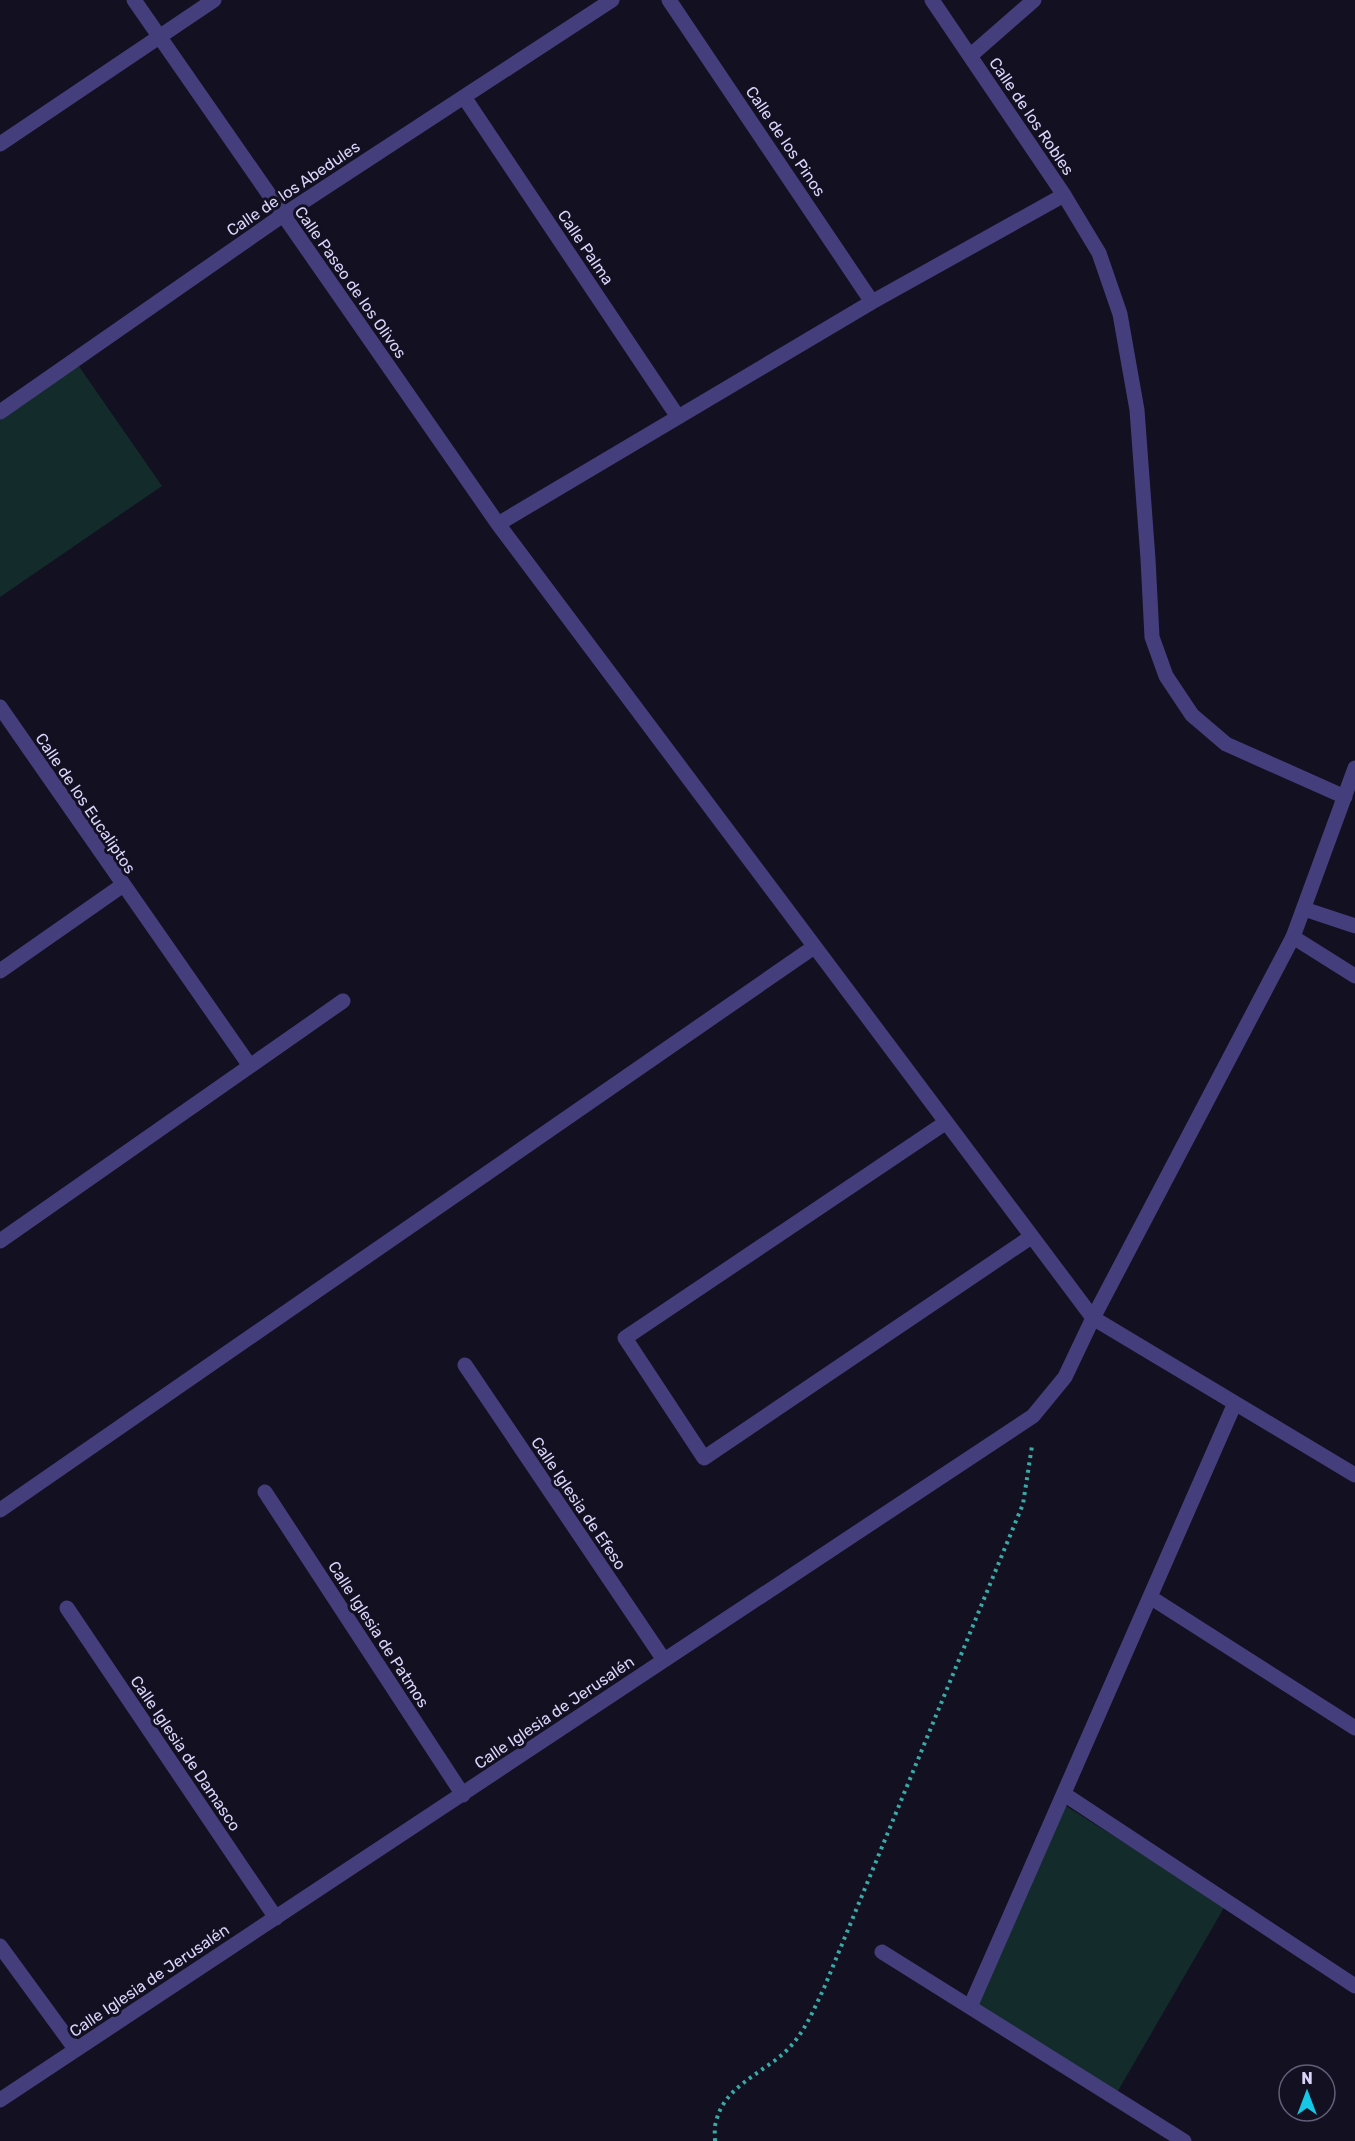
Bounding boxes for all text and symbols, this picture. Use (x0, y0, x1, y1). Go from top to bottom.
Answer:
street label: Calle de los Robles (985, 54, 1078, 179)
street label: Calle de los Pinos (742, 83, 829, 200)
street label: Calle de los Abedules (223, 137, 364, 240)
street label: Calle Paseo de los Olivos (291, 203, 410, 362)
street label: Calle Palma (554, 206, 618, 288)
street label: Calle de los Eucaliptos (31, 729, 140, 877)
street label: Calle Iglesia de Efeso (527, 1433, 630, 1573)
street label: Calle Iglesia de Patmos (324, 1557, 433, 1711)
street label: Calle Iglesia de Jerusalén (471, 1652, 638, 1773)
street label: Calle Iglesia de Damasco (126, 1672, 245, 1835)
street label: Calle Iglesia de Jerusalén (66, 1920, 233, 2041)
north arrow (1277, 2063, 1337, 2123)
text: N (1301, 2069, 1313, 2088)

